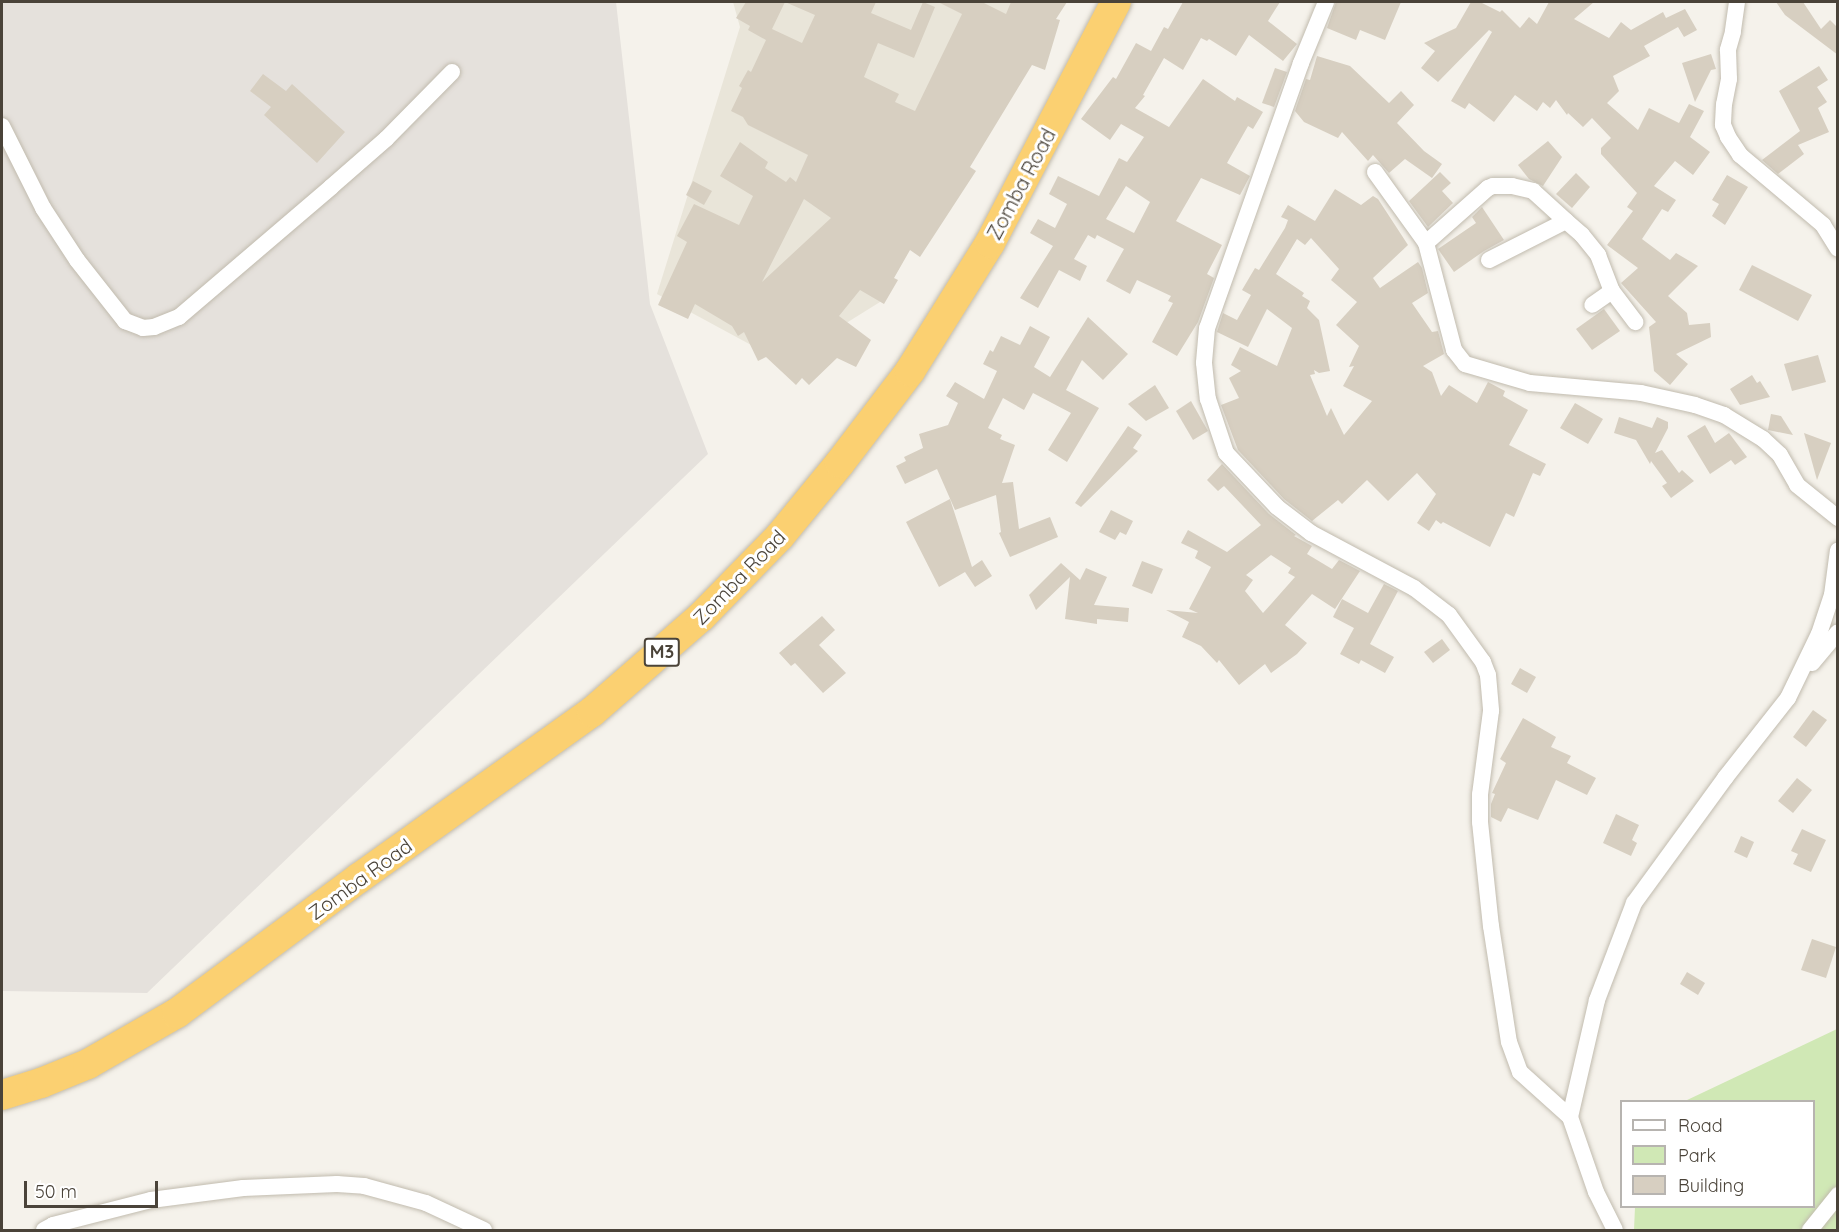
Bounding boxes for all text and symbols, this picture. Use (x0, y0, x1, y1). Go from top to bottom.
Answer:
street label: Zomba Road (982, 124, 1060, 244)
street label: Zomba Road (688, 525, 790, 629)
road number: M3 (642, 637, 682, 667)
street label: Zomba Road (303, 833, 417, 925)
legend (1620, 1100, 1815, 1208)
text: Road (1678, 1114, 1723, 1137)
text: Park (1678, 1144, 1716, 1167)
scale bar (27, 1169, 160, 1207)
text: Building (1678, 1174, 1744, 1197)
text: 50 m (35, 1180, 77, 1203)

